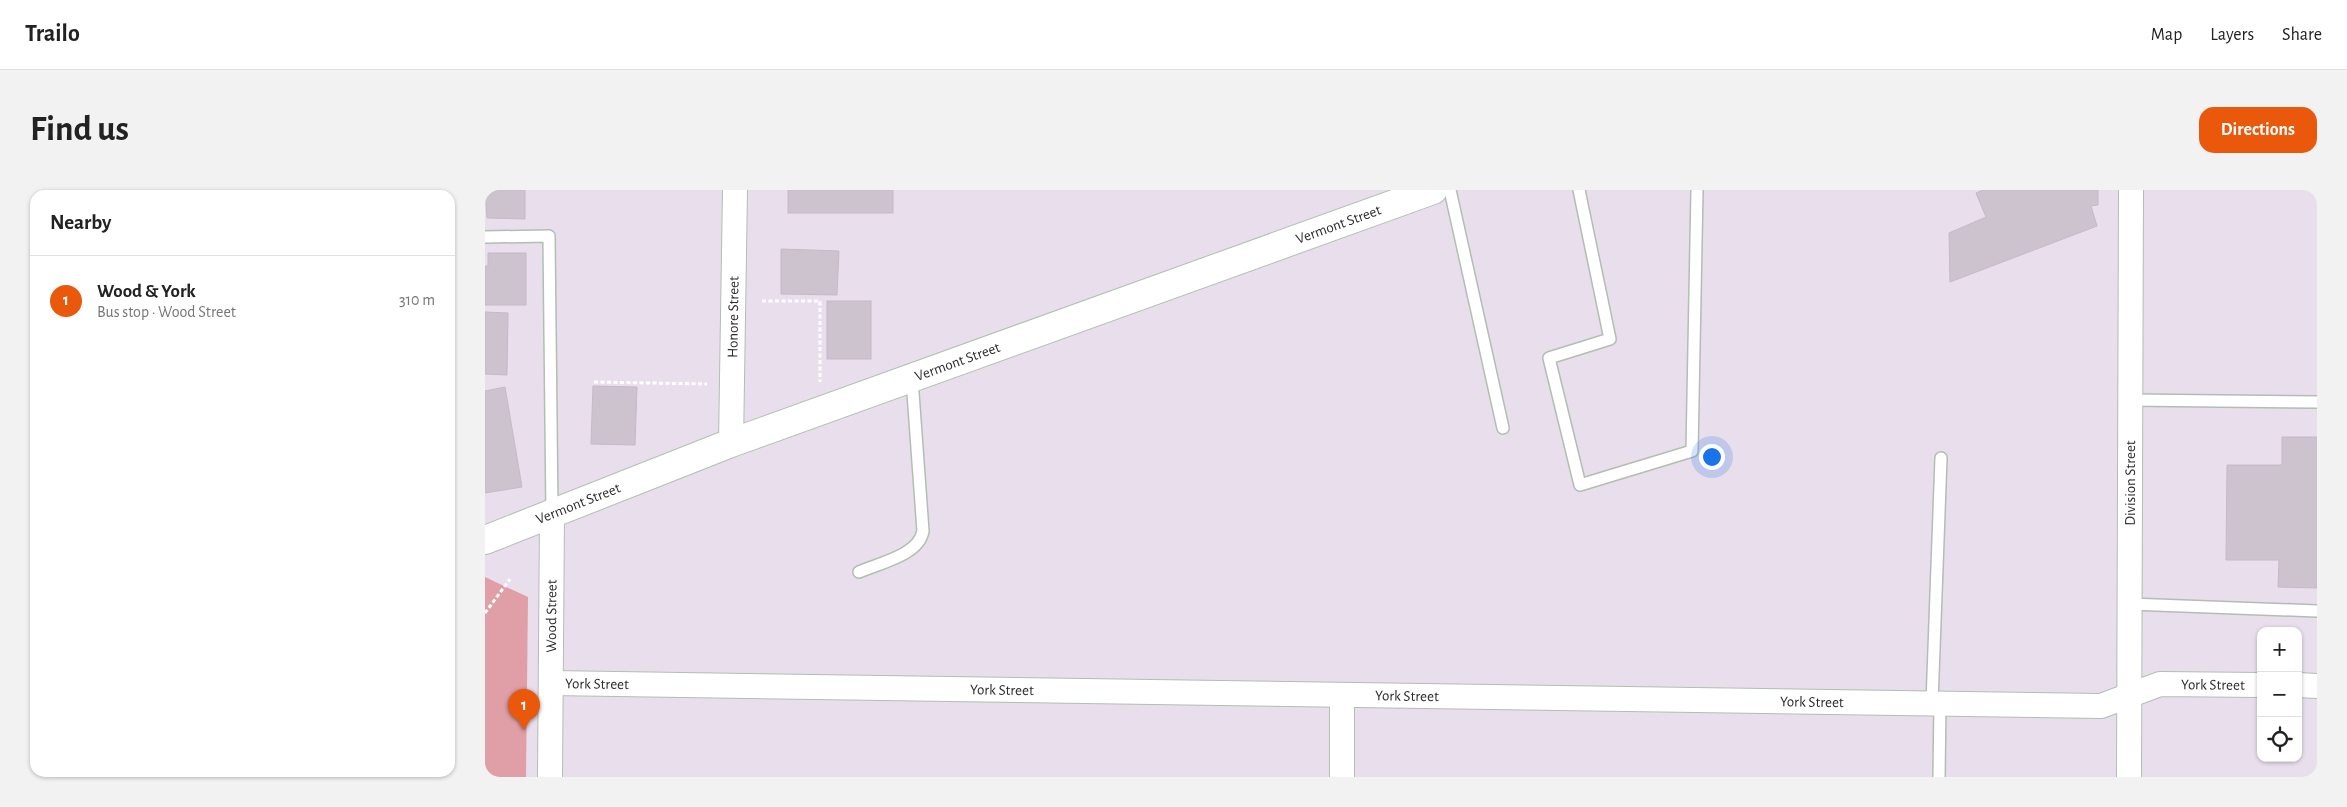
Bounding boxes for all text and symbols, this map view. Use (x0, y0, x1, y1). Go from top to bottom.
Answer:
text: Trailo (25, 22, 80, 46)
text: Map (2151, 26, 2182, 44)
text: Layers (2210, 26, 2254, 44)
text: Share (2282, 26, 2322, 44)
button: Directions (2199, 107, 2317, 153)
text: Find us (30, 112, 129, 147)
street label: Vermont Street (1294, 202, 1383, 247)
text: Nearby (50, 212, 111, 233)
street label: Honore Street (725, 276, 742, 358)
text: Wood & York (97, 282, 196, 301)
text: 1 (63, 292, 69, 308)
text: 310 m (399, 292, 435, 308)
text: Bus stop · Wood Street (97, 304, 236, 320)
street label: Vermont Street (913, 340, 1002, 384)
street label: Division Street (2123, 440, 2138, 526)
your location (1699, 444, 1725, 470)
street label: Vermont Street (534, 480, 623, 527)
street label: Wood Street (544, 579, 560, 653)
map controls (2257, 627, 2302, 762)
button: + (2257, 627, 2302, 672)
button: − (2257, 672, 2302, 717)
street label: York Street (565, 676, 629, 692)
street label: York Street (2181, 677, 2245, 693)
street label: York Street (970, 682, 1034, 698)
street label: York Street (1375, 688, 1439, 704)
pin: 1 (508, 689, 540, 730)
street label: York Street (1780, 694, 1844, 710)
button: locate (2257, 717, 2302, 762)

